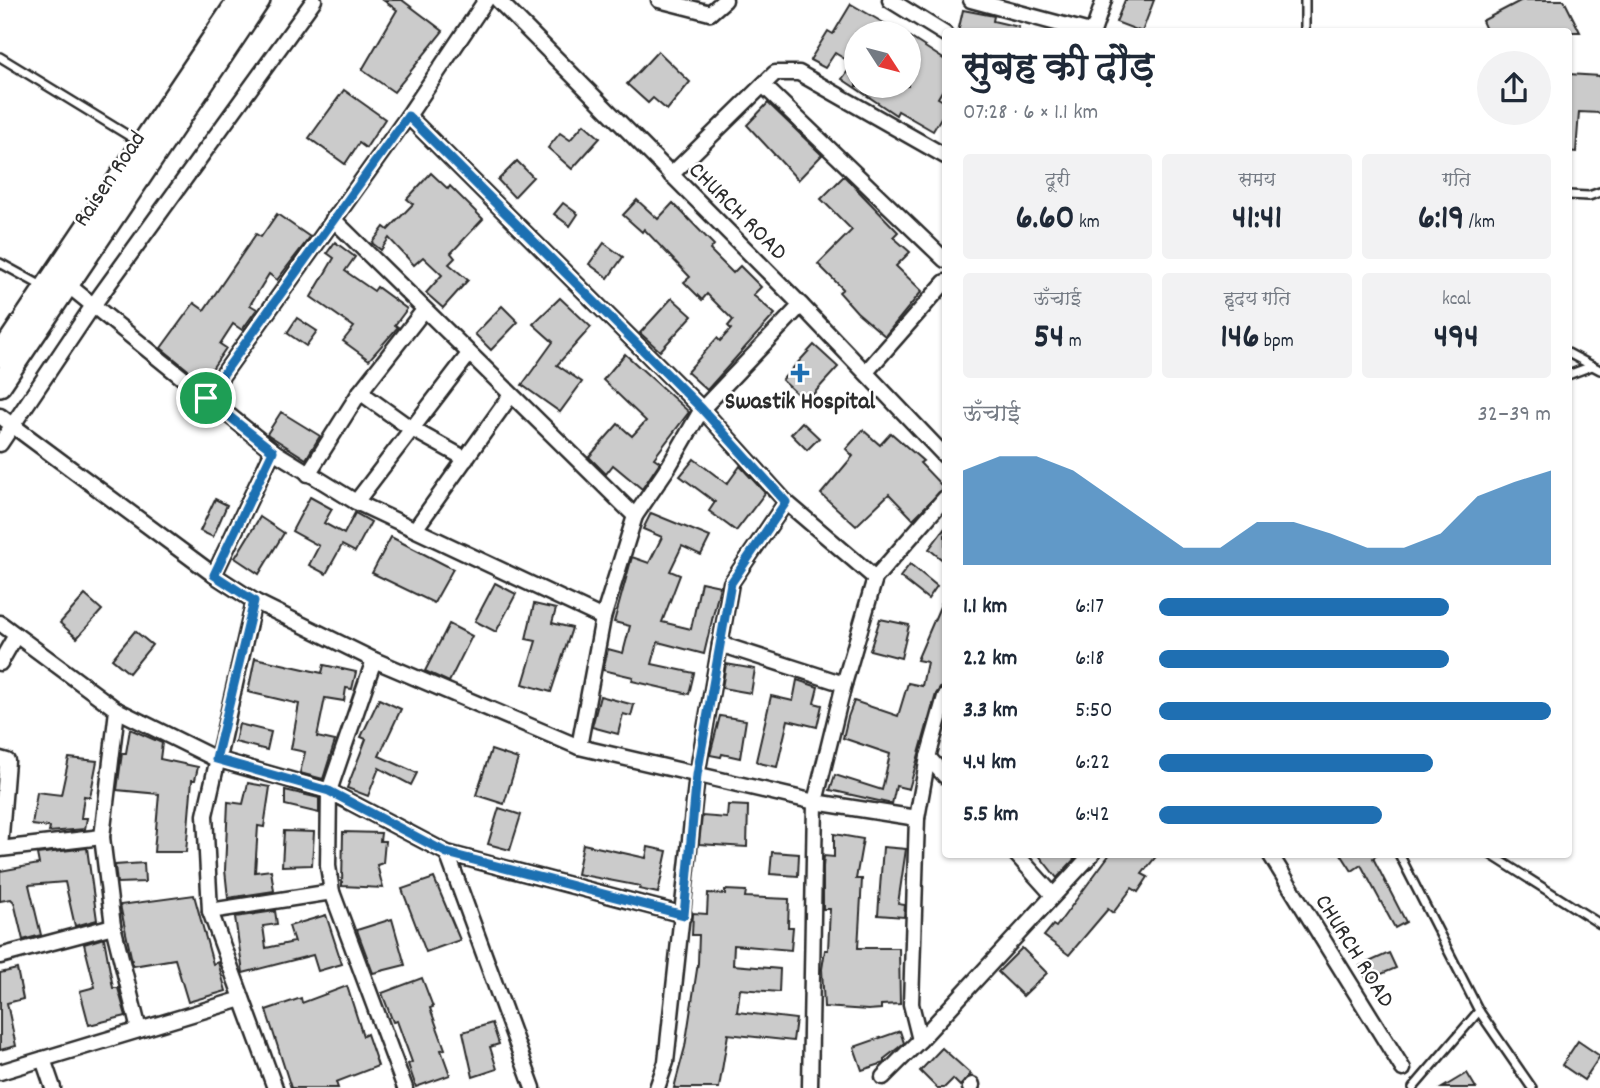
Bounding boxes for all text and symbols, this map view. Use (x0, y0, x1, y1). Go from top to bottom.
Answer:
north arrow (844, 21, 920, 98)
map controls (844, 21, 921, 98)
text: सुबह की दौड़ (963, 43, 1154, 98)
button: share (1477, 51, 1551, 125)
text: 07:28 · 6 × 1.1 km (963, 97, 1098, 130)
street label: Raisen Road (66, 125, 155, 235)
street label: CHURCH ROAD (680, 155, 794, 269)
text: दूरी (1045, 168, 1070, 195)
text: समय (1238, 168, 1276, 195)
text: गति (1442, 168, 1471, 195)
text: 6.60 (1015, 195, 1075, 245)
text: 41:41 (1232, 195, 1282, 245)
text: 6:19 (1418, 195, 1464, 245)
text: km (1075, 210, 1100, 237)
text: /km (1464, 210, 1495, 237)
text: ऊँचाई (1034, 287, 1081, 314)
text: हृदय गति (1224, 287, 1290, 314)
text: kcal (1442, 287, 1471, 314)
text: 54 (1034, 314, 1064, 364)
text: 146 (1220, 314, 1259, 364)
text: 494 (1434, 314, 1479, 364)
text: m (1064, 329, 1082, 356)
text: bpm (1259, 329, 1294, 356)
marker: Swastik Hospital (790, 363, 810, 383)
pin (176, 368, 236, 428)
icon: arrive (187, 379, 225, 417)
place label: Swastik Hospital (725, 386, 875, 420)
text: ऊँचाई (963, 399, 1021, 432)
text: 32–39 m (1478, 399, 1551, 432)
text: 1.1 km (963, 591, 1007, 624)
text: 6:17 (1075, 591, 1104, 624)
text: 2.2 km (963, 643, 1017, 676)
text: 6:18 (1075, 643, 1104, 676)
text: 3.3 km (963, 695, 1018, 728)
text: 5:50 (1075, 695, 1113, 728)
text: 4.4 km (963, 747, 1016, 780)
text: 6:22 (1075, 747, 1110, 780)
text: 5.5 km (963, 799, 1019, 832)
text: 6:42 (1075, 799, 1110, 832)
street label: CHURCH ROAD (1305, 888, 1402, 1015)

